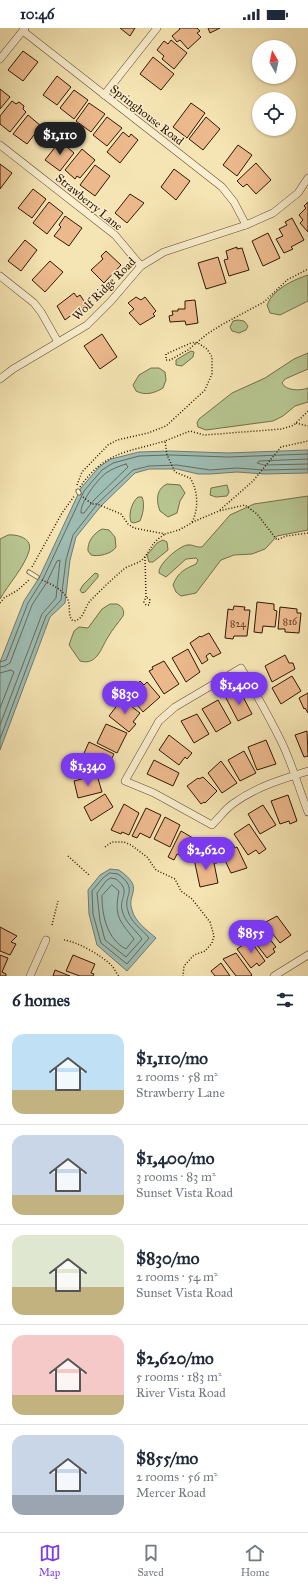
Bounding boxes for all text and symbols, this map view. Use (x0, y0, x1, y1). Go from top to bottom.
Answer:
text: 10:46 (20, 5, 54, 23)
north arrow (252, 40, 296, 84)
map controls (252, 40, 296, 136)
street label: Springhouse Road (107, 82, 187, 149)
button: locate (252, 92, 296, 136)
pin: $1,110 (27, 122, 93, 156)
text: $1,110 (43, 127, 77, 143)
street label: Strawberry Lane (53, 171, 125, 233)
street label: Wolf Ridge Road (70, 255, 139, 324)
house number: 816 (283, 616, 298, 628)
house number: 824 (230, 618, 246, 630)
pin: $1,400 (206, 672, 272, 706)
text: $1,400 (220, 677, 258, 693)
pin: $830 (101, 681, 149, 715)
text: $830 (111, 686, 139, 702)
pin: $1,340 (55, 753, 121, 787)
text: $1,340 (70, 758, 106, 774)
pin: $2,620 (173, 837, 239, 871)
text: $2,620 (187, 842, 225, 858)
pin: $855 (227, 920, 275, 954)
text: $855 (238, 925, 264, 941)
icon: filters (274, 989, 296, 1011)
text: 6 homes (12, 990, 70, 1011)
text: $1,110/mo (136, 1048, 208, 1069)
icon: home (44, 1050, 92, 1098)
text: 2 rooms · 58 m² (136, 1069, 218, 1085)
text: Strawberry Lane (136, 1085, 225, 1101)
text: $1,400/mo (136, 1148, 214, 1169)
icon: home (44, 1151, 92, 1199)
text: 3 rooms · 83 m² (136, 1169, 216, 1185)
text: Sunset Vista Road (136, 1185, 233, 1201)
text: $830/mo (136, 1248, 199, 1269)
icon: home (44, 1251, 92, 1299)
text: 2 rooms · 54 m² (136, 1269, 218, 1285)
text: Sunset Vista Road (136, 1285, 233, 1301)
text: $2,620/mo (136, 1348, 214, 1369)
icon: home (44, 1351, 92, 1399)
text: 5 rooms · 183 m² (136, 1369, 222, 1385)
text: River Vista Road (136, 1385, 226, 1401)
text: $855/mo (136, 1448, 198, 1469)
icon: home (44, 1451, 92, 1499)
text: 2 rooms · 56 m² (136, 1469, 218, 1485)
text: Mercer Road (136, 1485, 206, 1501)
tab: Map (39, 1542, 61, 1579)
tab: Saved (138, 1542, 164, 1579)
tab: Home (241, 1542, 269, 1579)

